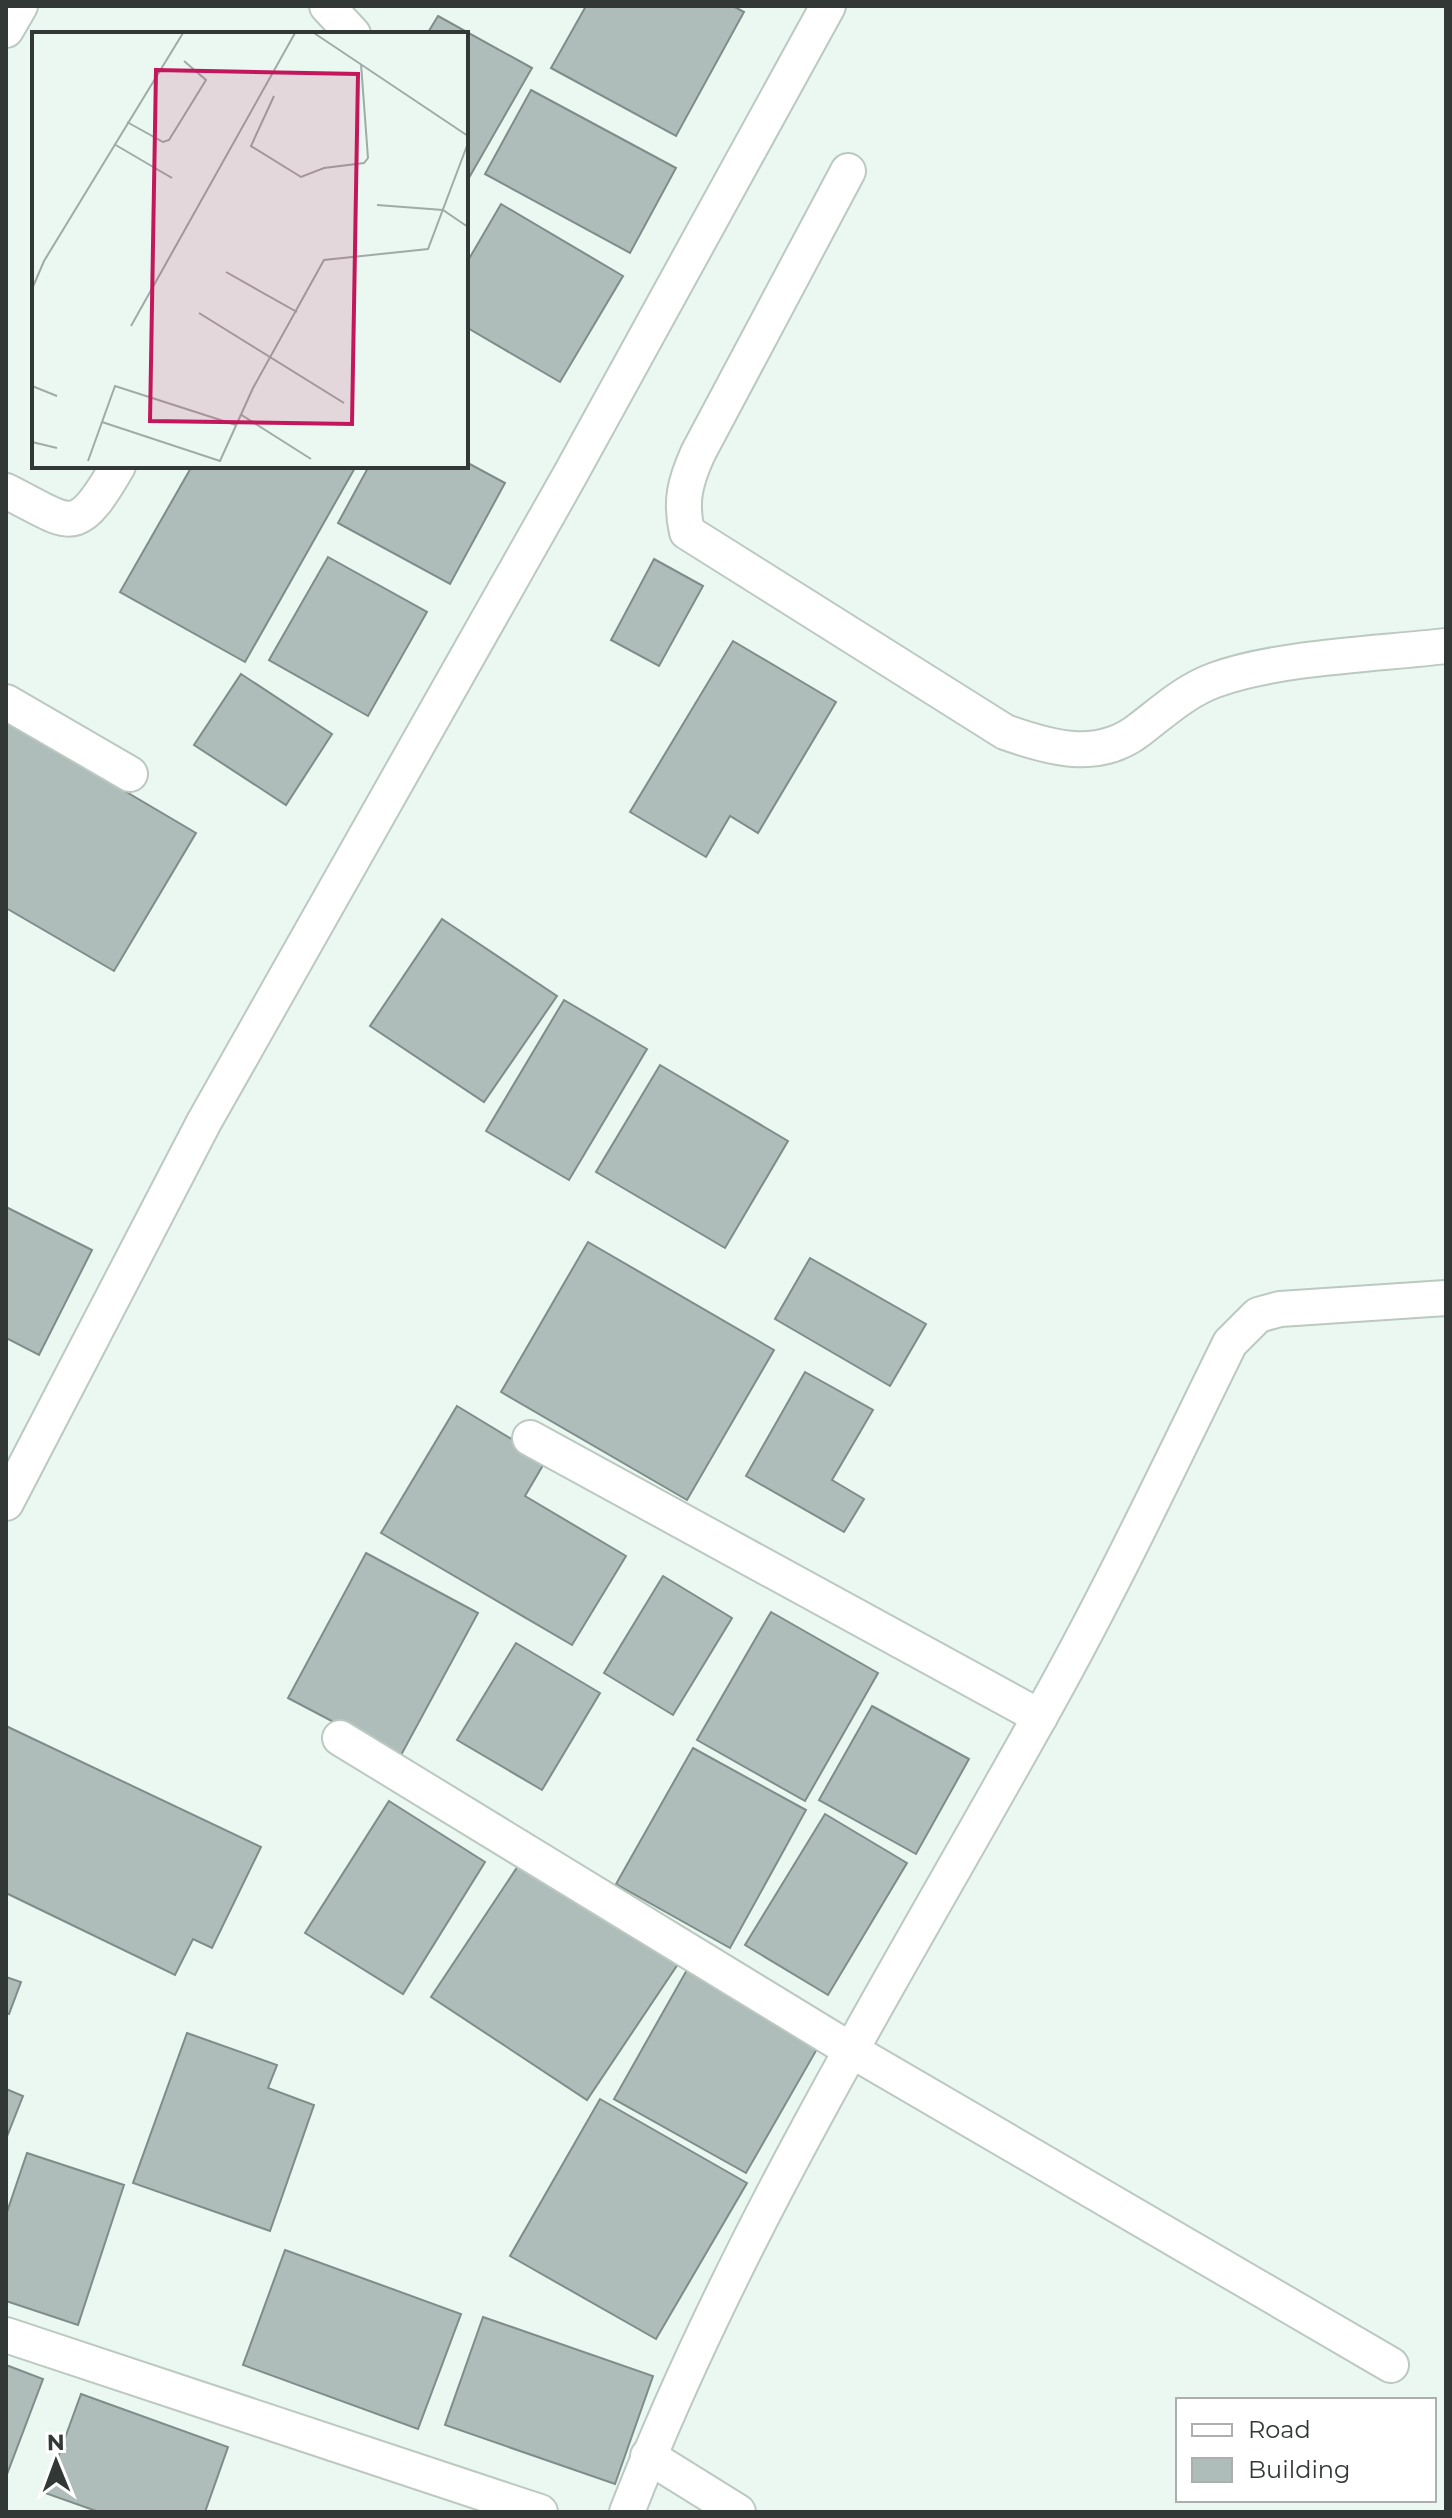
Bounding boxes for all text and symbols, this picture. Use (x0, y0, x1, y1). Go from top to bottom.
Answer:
inset map (32, 32, 468, 468)
legend (1176, 2398, 1436, 2502)
text: Road (1248, 2415, 1311, 2444)
north arrow (16, 2422, 96, 2502)
text: N (47, 2429, 65, 2456)
text: Building (1248, 2455, 1351, 2484)

